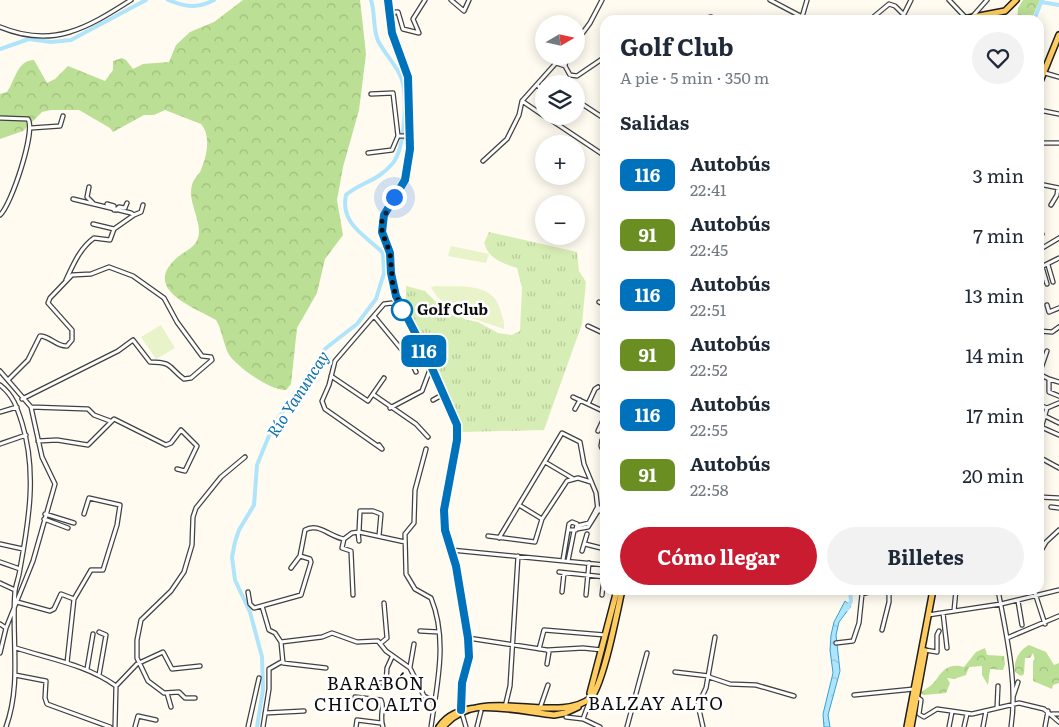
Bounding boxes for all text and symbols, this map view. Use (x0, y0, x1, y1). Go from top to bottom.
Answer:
north arrow (535, 15, 585, 65)
map controls (535, 15, 585, 245)
text: Golf Club (620, 28, 734, 63)
button: heart (972, 32, 1024, 84)
text: A pie · 5 min · 350 m (620, 65, 769, 89)
button: layers (535, 75, 585, 125)
text: Salidas (620, 108, 689, 136)
button: + (535, 135, 585, 185)
text: Autobús (690, 149, 770, 177)
text: 116 (635, 161, 660, 188)
text: 3 min (973, 161, 1024, 189)
text: 22:41 (690, 177, 727, 201)
your location (382, 185, 407, 210)
button: − (535, 195, 585, 245)
text: Autobús (690, 209, 770, 237)
text: 91 (639, 221, 656, 248)
text: 7 min (973, 221, 1024, 249)
text: 22:45 (690, 237, 728, 261)
text: Autobús (690, 269, 770, 297)
text: 116 (635, 281, 660, 308)
text: 13 min (965, 281, 1024, 309)
place label: Golf Club (417, 297, 488, 320)
text: 22:51 (690, 297, 726, 321)
marker: Golf Club (391, 299, 413, 321)
text: Autobús (690, 329, 770, 357)
line badge: 116 (395, 335, 453, 367)
text: 116 (411, 337, 437, 364)
text: 91 (639, 341, 656, 368)
text: 14 min (965, 341, 1024, 369)
water label: Río Yanuncay (260, 345, 334, 441)
text: 22:52 (690, 357, 728, 381)
text: Autobús (690, 389, 770, 417)
text: 116 (635, 401, 660, 428)
text: 17 min (966, 401, 1024, 429)
text: 22:55 (690, 417, 728, 441)
text: Autobús (690, 449, 770, 477)
text: 91 (639, 461, 656, 488)
text: 20 min (962, 461, 1024, 489)
text: 22:58 (690, 477, 729, 501)
button: Cómo llegar (620, 527, 817, 585)
button: Billetes (827, 527, 1024, 585)
district label: BARABÓN CHICO ALTO (314, 669, 438, 717)
district label: BALZAY ALTO (588, 689, 724, 716)

